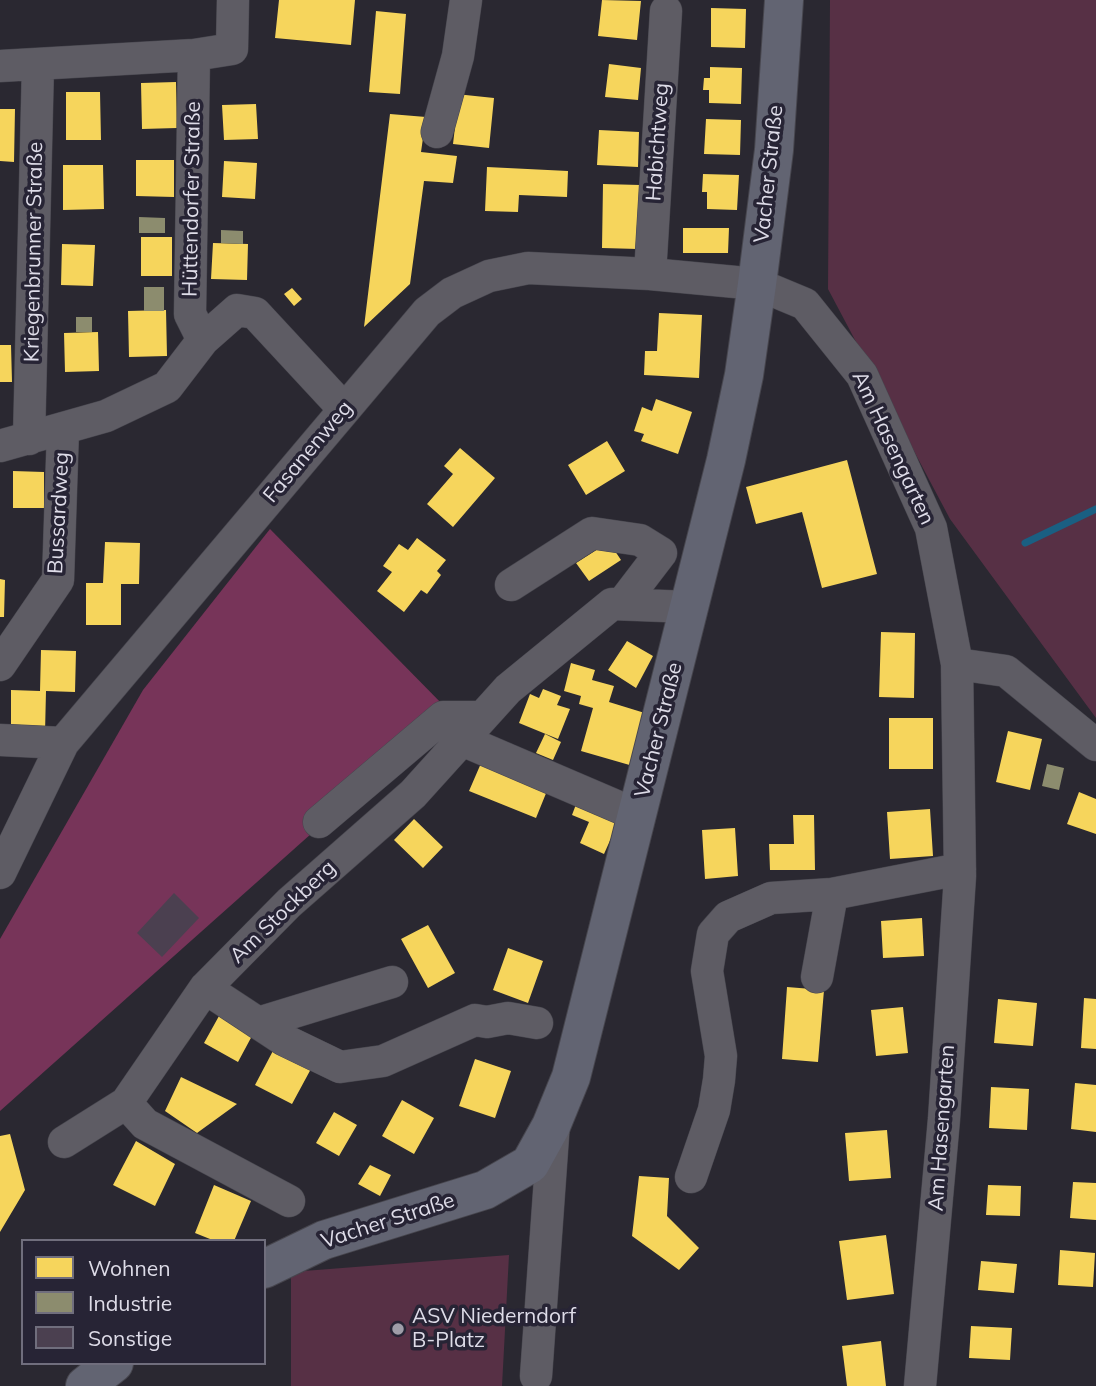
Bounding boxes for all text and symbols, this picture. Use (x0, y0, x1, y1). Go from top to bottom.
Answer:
street label: Habichtweg (641, 82, 675, 202)
street label: Hüttendorfer Straße (178, 101, 206, 297)
street label: Vacher Straße (749, 104, 789, 244)
street label: Kriegenbrunner Straße (19, 142, 49, 362)
street label: Am Hasengarten (846, 367, 940, 529)
street label: Fasanenweg (258, 396, 358, 508)
street label: Bussardweg (43, 451, 75, 575)
street label: Vacher Straße (630, 660, 688, 800)
street label: Am Stockberg (225, 855, 341, 969)
street label: Am Hasengarten (924, 1044, 960, 1212)
street label: Vacher Straße (318, 1188, 458, 1254)
legend (21, 1239, 266, 1365)
text: Wohnen (88, 1255, 170, 1281)
text: Industrie (88, 1290, 172, 1316)
place label: ASV Niederndorf B-Platz (412, 1304, 576, 1354)
marker: ASV Niederndorf B-Platz (390, 1321, 406, 1337)
text: Sonstige (88, 1325, 172, 1351)

